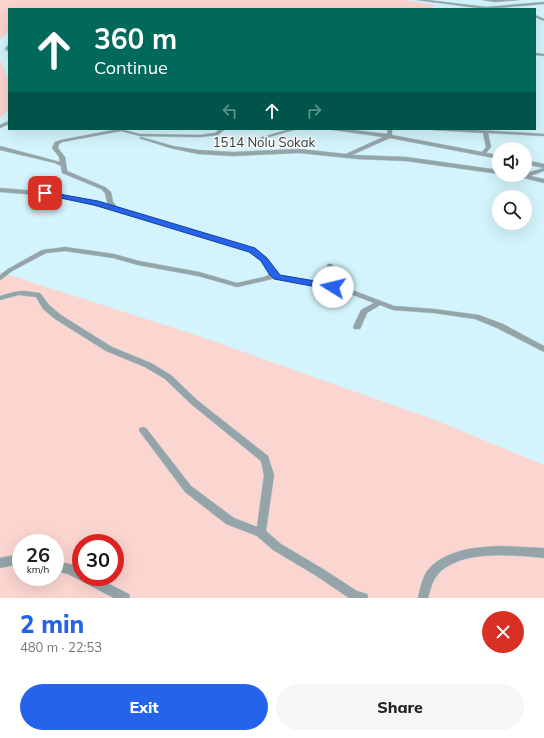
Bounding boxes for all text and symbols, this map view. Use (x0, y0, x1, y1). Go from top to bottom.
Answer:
text: 360 m (94, 21, 177, 56)
icon: ahead (28, 24, 80, 76)
text: Continue (94, 56, 168, 79)
icon: left (219, 100, 241, 122)
icon: ahead (261, 100, 283, 122)
icon: right (303, 100, 325, 122)
street label: 1514 Nolu Sokak (213, 134, 315, 150)
map controls (492, 142, 532, 230)
button: sound (492, 142, 532, 182)
pin (28, 176, 62, 210)
icon: arrive (34, 182, 56, 204)
button: search (492, 190, 532, 230)
position arrow (312, 266, 354, 308)
speed limit sign: 30 (72, 534, 124, 586)
text: 26 (26, 542, 50, 567)
text: km/h (27, 563, 49, 576)
text: 2 min (20, 609, 84, 639)
button: close (482, 611, 524, 653)
text: 480 m · 22:53 (20, 639, 102, 655)
button: Exit (20, 684, 268, 730)
button: Share (276, 684, 524, 730)

